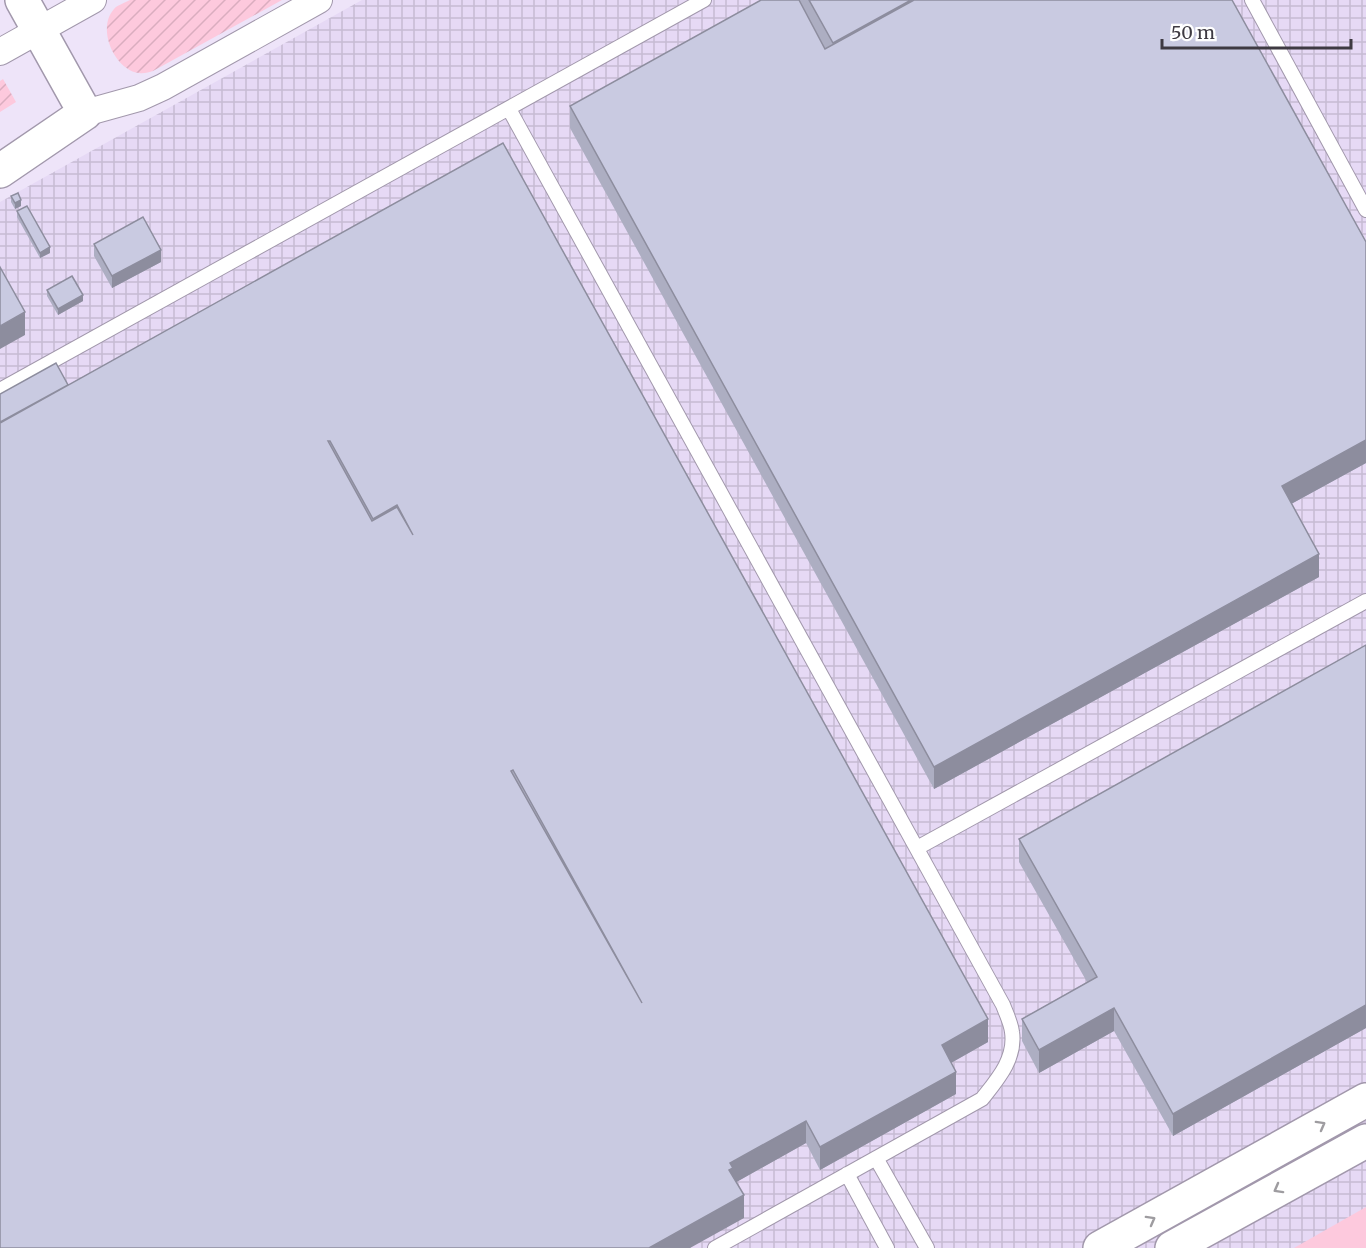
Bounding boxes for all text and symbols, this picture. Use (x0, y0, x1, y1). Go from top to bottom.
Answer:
scale bar (1162, 12, 1351, 50)
text: 50 m (1171, 21, 1215, 44)
one-way arrow (1315, 1121, 1326, 1132)
one-way arrow (1274, 1182, 1284, 1193)
one-way arrow (1145, 1215, 1155, 1227)

